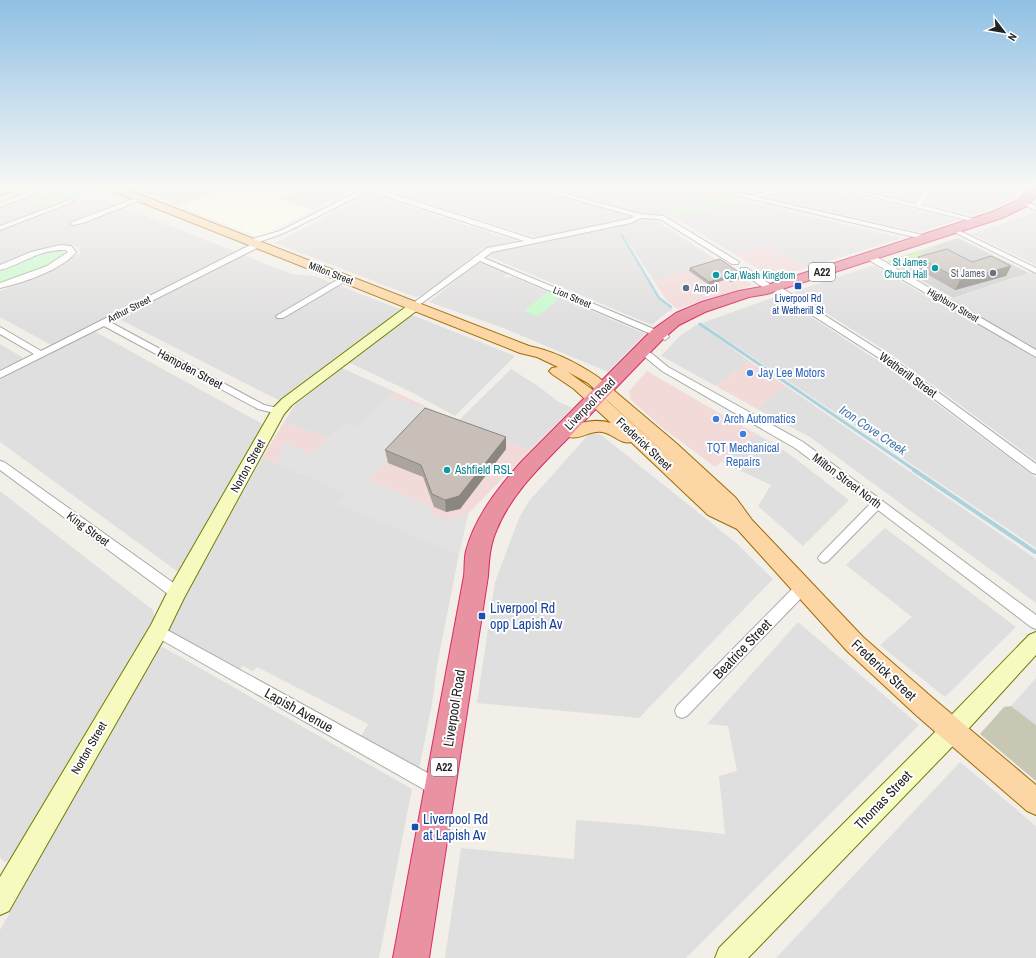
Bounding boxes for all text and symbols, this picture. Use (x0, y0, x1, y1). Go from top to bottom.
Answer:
north arrow (984, 12, 1024, 52)
text: N (1005, 31, 1020, 44)
place label: St James Church Hall (884, 256, 927, 281)
street label: Milton Street (307, 259, 356, 288)
road number: A22 (809, 263, 835, 281)
marker: St James Church Hall (930, 263, 940, 273)
place label: St James (951, 267, 985, 280)
marker: St James (988, 268, 998, 278)
place label: Car Wash Kingdom (724, 269, 795, 282)
marker: Car Wash Kingdom (711, 270, 721, 280)
marker: Liverpool Rd at Wetherill St (793, 281, 803, 291)
place label: Ampol (693, 282, 717, 295)
street label: Lion Street (551, 283, 594, 311)
marker: Ampol (681, 283, 691, 293)
street label: Highbury Street (925, 285, 982, 325)
street label: Arthur Street (104, 292, 153, 326)
place label: Liverpool Rd at Wetherill St (772, 292, 824, 317)
street label: Hampden Street (155, 345, 226, 393)
street label: Wetherill Street (876, 349, 940, 402)
place label: Jay Lee Motors (758, 365, 825, 381)
marker: Jay Lee Motors (745, 368, 755, 378)
street label: Liverpool Road (561, 374, 619, 434)
water label: Iron Cove Creek (836, 401, 910, 459)
place label: Arch Automatics (723, 411, 796, 427)
street label: Frederick Street (613, 414, 675, 474)
marker: Arch Automatics (711, 414, 721, 424)
marker: TQT Mechanical Repairs (738, 429, 748, 439)
street label: Norton Street (227, 436, 269, 495)
place label: TQT Mechanical Repairs (707, 440, 779, 470)
street label: Milton Street North (809, 450, 885, 512)
place label: Ashfield RSL (454, 462, 513, 478)
marker: Ashfield RSL (442, 465, 452, 475)
street label: King Street (63, 508, 113, 550)
place label: Liverpool Rd opp Lapish Av (490, 599, 563, 633)
marker: Liverpool Rd opp Lapish Av (477, 611, 487, 621)
street label: Beatrice Street (709, 615, 775, 683)
street label: Frederick Street (848, 635, 920, 705)
street label: Liverpool Road (439, 668, 469, 748)
street label: Lapish Avenue (261, 684, 337, 736)
street label: Norton Street (67, 718, 111, 777)
road number: A22 (431, 758, 457, 776)
street label: Thomas Street (850, 767, 916, 833)
place label: Liverpool Rd at Lapish Av (423, 810, 488, 844)
marker: Liverpool Rd at Lapish Av (410, 822, 420, 832)

